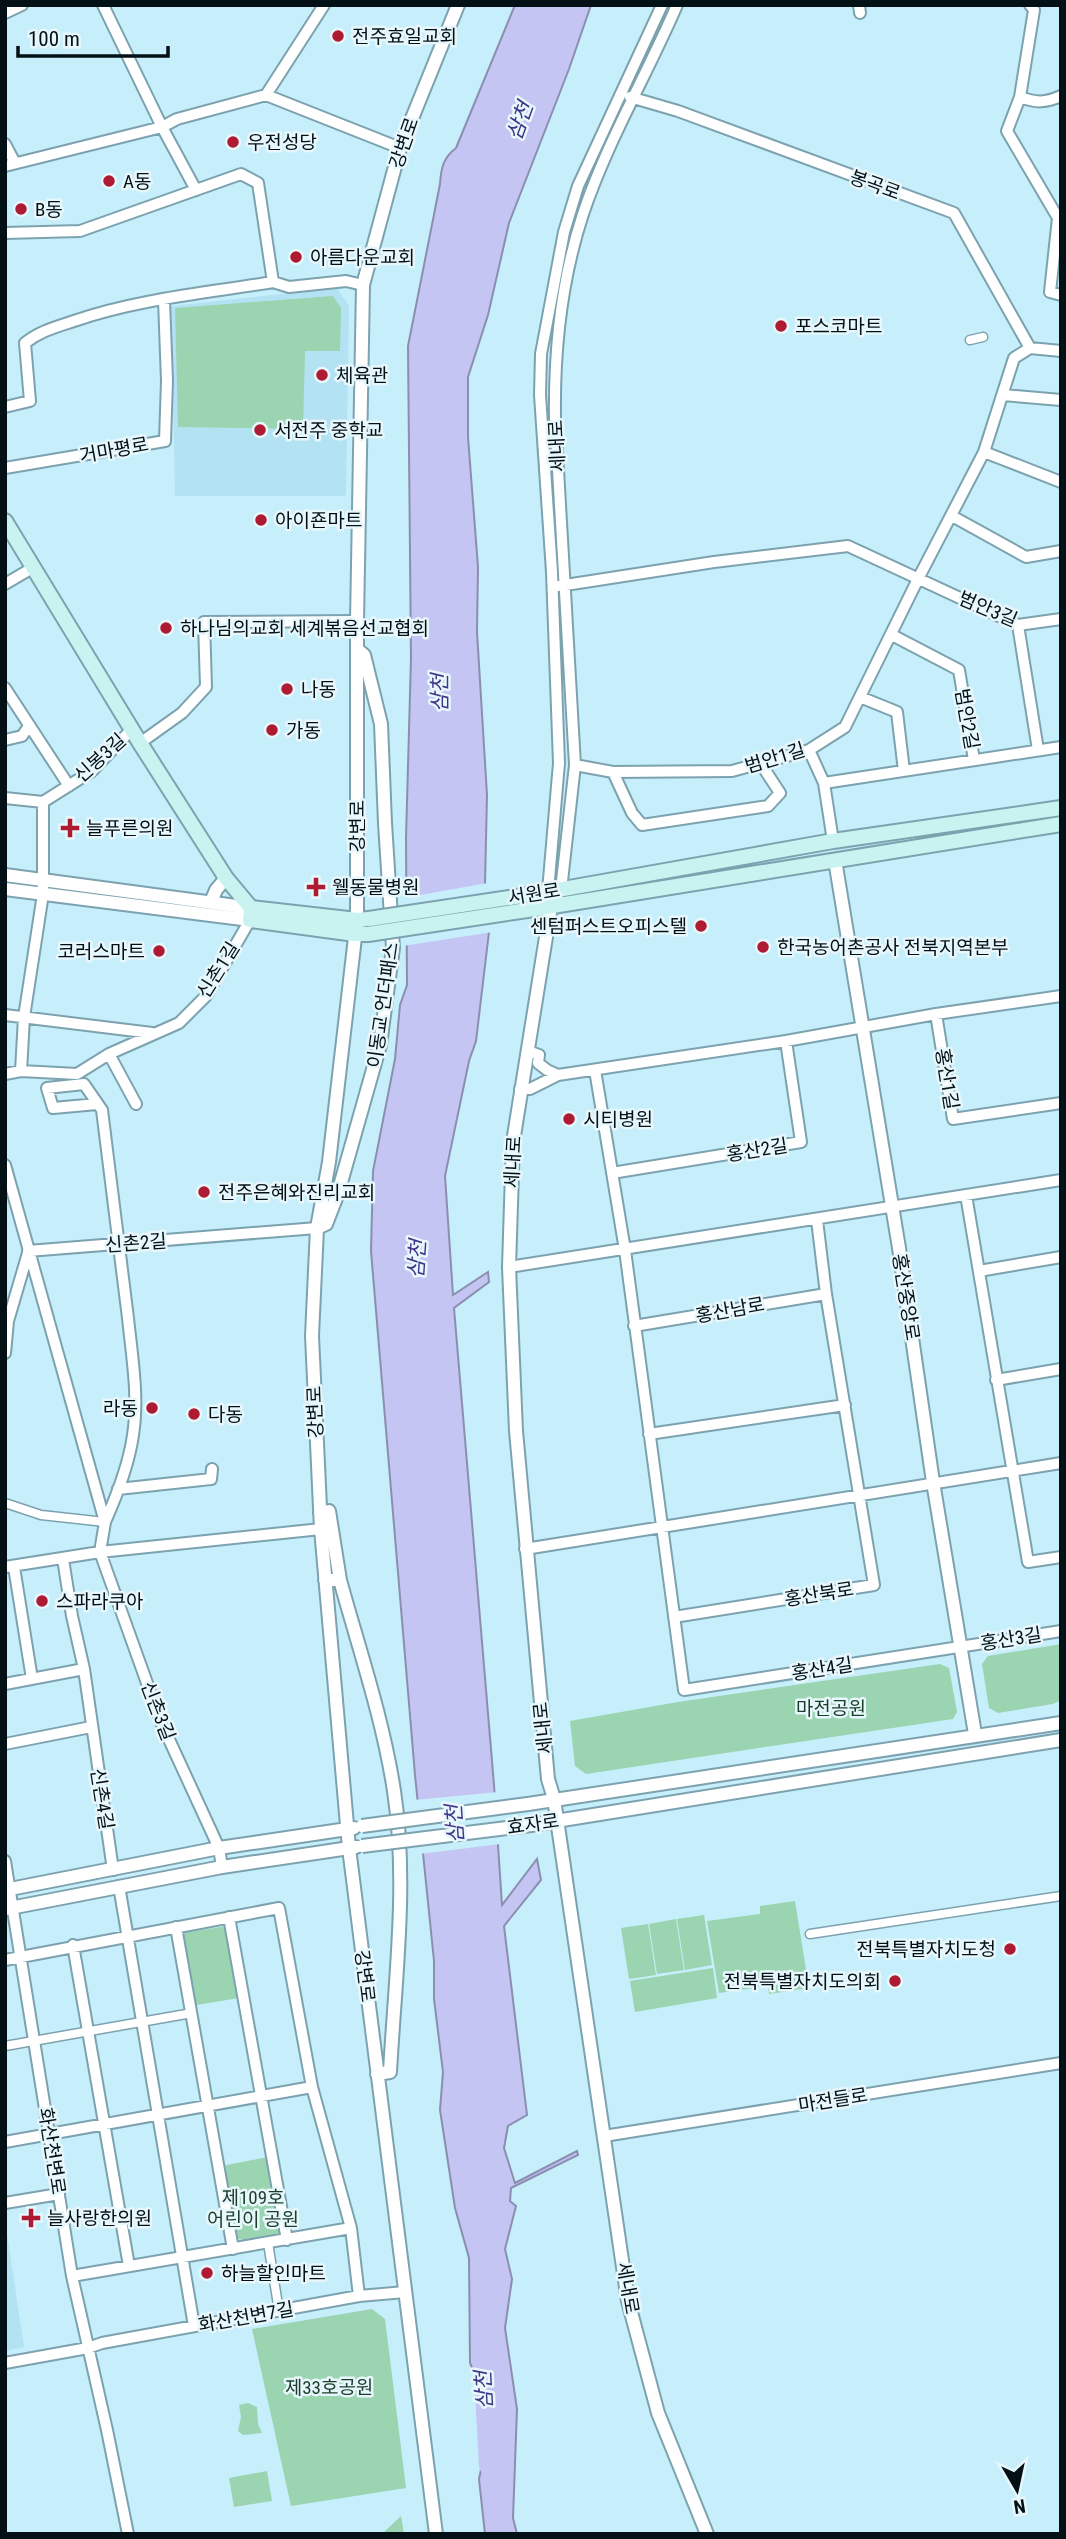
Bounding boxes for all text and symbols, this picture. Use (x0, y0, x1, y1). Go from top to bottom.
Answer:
scale bar (18, 14, 168, 58)
place label: 전주효일교회 (352, 25, 457, 48)
text: 100 m (28, 27, 80, 51)
marker: 전주효일교회 (330, 28, 346, 44)
water label: 삼천 (502, 96, 539, 143)
street label: 강변로 (385, 114, 423, 172)
place label: 우전성당 (247, 131, 317, 154)
marker: 우전성당 (225, 134, 241, 150)
street label: 봉곡로 (846, 165, 904, 205)
place label: A동 (123, 170, 151, 193)
marker: A동 (101, 173, 117, 189)
place label: B동 (35, 198, 63, 221)
marker: B동 (13, 201, 29, 217)
place label: 아름다운교회 (310, 246, 415, 269)
marker: 아름다운교회 (288, 249, 304, 265)
place label: 포스코마트 (795, 315, 882, 338)
marker: 포스코마트 (773, 318, 789, 334)
place label: 체육관 (336, 364, 388, 387)
marker: 체육관 (314, 367, 330, 383)
place label: 서전주 중학교 (274, 419, 383, 442)
street label: 세내로 (544, 419, 570, 473)
marker: 서전주 중학교 (252, 422, 268, 438)
street label: 거마평로 (78, 433, 150, 467)
place label: 아이죤마트 (275, 509, 362, 532)
marker: 아이죤마트 (253, 512, 269, 528)
street label: 범안3길 (955, 586, 1021, 632)
place label: 하나님의교회 세계볶음선교협회 (180, 617, 429, 640)
marker: 하나님의교회 세계볶음선교협회 (158, 620, 174, 636)
water label: 삼천 (428, 671, 452, 712)
place label: 나동 (301, 678, 336, 701)
marker: 나동 (279, 681, 295, 697)
street label: 범안2길 (950, 687, 984, 751)
place label: 가동 (286, 719, 321, 742)
marker: 가동 (264, 722, 280, 738)
street label: 신봉3길 (69, 729, 131, 787)
street label: 범안1길 (742, 738, 808, 778)
street label: 강변로 (346, 800, 369, 852)
place label: 늘푸른의원 (86, 817, 173, 840)
marker: 늘푸른의원 (60, 818, 80, 838)
place label: 웰동물병원 (332, 876, 419, 899)
marker: 웰동물병원 (306, 877, 326, 897)
street label: 서원로 (506, 879, 562, 909)
place label: 센텀퍼스트오피스텔 (530, 915, 687, 938)
marker: 센텀퍼스트오피스텔 (693, 918, 709, 934)
place label: 한국농어촌공사 전북지역본부 (777, 936, 1009, 959)
street label: 신촌1길 (192, 938, 244, 1002)
marker: 한국농어촌공사 전북지역본부 (755, 939, 771, 955)
place label: 코러스마트 (58, 940, 145, 963)
street label: 이동교 언더패스 (363, 941, 403, 1069)
marker: 코러스마트 (151, 943, 167, 959)
street label: 홍산1길 (931, 1047, 963, 1111)
place label: 시티병원 (583, 1108, 653, 1131)
marker: 시티병원 (561, 1111, 577, 1127)
street label: 홍산2길 (725, 1134, 789, 1166)
street label: 세내로 (500, 1135, 526, 1189)
place label: 전주은혜와진리교회 (218, 1181, 375, 1204)
marker: 전주은혜와진리교회 (196, 1184, 212, 1200)
street label: 신촌2길 (104, 1229, 168, 1257)
water label: 삼천 (404, 1236, 431, 1279)
street label: 홍산중앙로 (888, 1252, 924, 1342)
street label: 홍산남로 (694, 1293, 766, 1327)
street label: 강변로 (303, 1385, 327, 1439)
place label: 라동 (103, 1397, 138, 1420)
marker: 라동 (144, 1400, 160, 1416)
place label: 다동 (208, 1403, 243, 1426)
marker: 다동 (186, 1406, 202, 1422)
street label: 홍산북로 (783, 1577, 855, 1611)
place label: 스파라쿠아 (56, 1590, 143, 1613)
marker: 스파라쿠아 (34, 1593, 50, 1609)
street label: 홍산3길 (979, 1623, 1043, 1655)
street label: 홍산4길 (790, 1653, 854, 1685)
street label: 신촌3길 (136, 1678, 180, 1744)
park label: 마전공원 (796, 1697, 866, 1720)
street label: 세내로 (529, 1701, 557, 1755)
street label: 신촌4길 (86, 1767, 118, 1831)
water label: 삼천 (441, 1801, 468, 1844)
street label: 효자로 (505, 1809, 561, 1839)
place label: 전북특별자치도청 (856, 1938, 996, 1961)
marker: 전북특별자치도청 (1002, 1941, 1018, 1957)
street label: 강변로 (350, 1949, 380, 2003)
place label: 전북특별자치도의회 (724, 1970, 881, 1993)
marker: 전북특별자치도의회 (887, 1973, 903, 1989)
street label: 마전들로 (797, 2083, 869, 2117)
street label: 화산천변로 (34, 2106, 70, 2196)
park label: 제109호 어린이 공원 (207, 2186, 299, 2231)
place label: 늘사랑한의원 (47, 2207, 152, 2230)
marker: 늘사랑한의원 (21, 2208, 41, 2228)
street label: 세내로 (612, 2260, 644, 2316)
place label: 하늘할인마트 (221, 2262, 326, 2285)
marker: 하늘할인마트 (199, 2265, 215, 2281)
street label: 화산천변7길 (196, 2297, 296, 2337)
water label: 삼천 (471, 2367, 497, 2410)
park label: 제33호공원 (285, 2376, 373, 2399)
north arrow (982, 2455, 1052, 2525)
text: N (1012, 2494, 1027, 2519)

